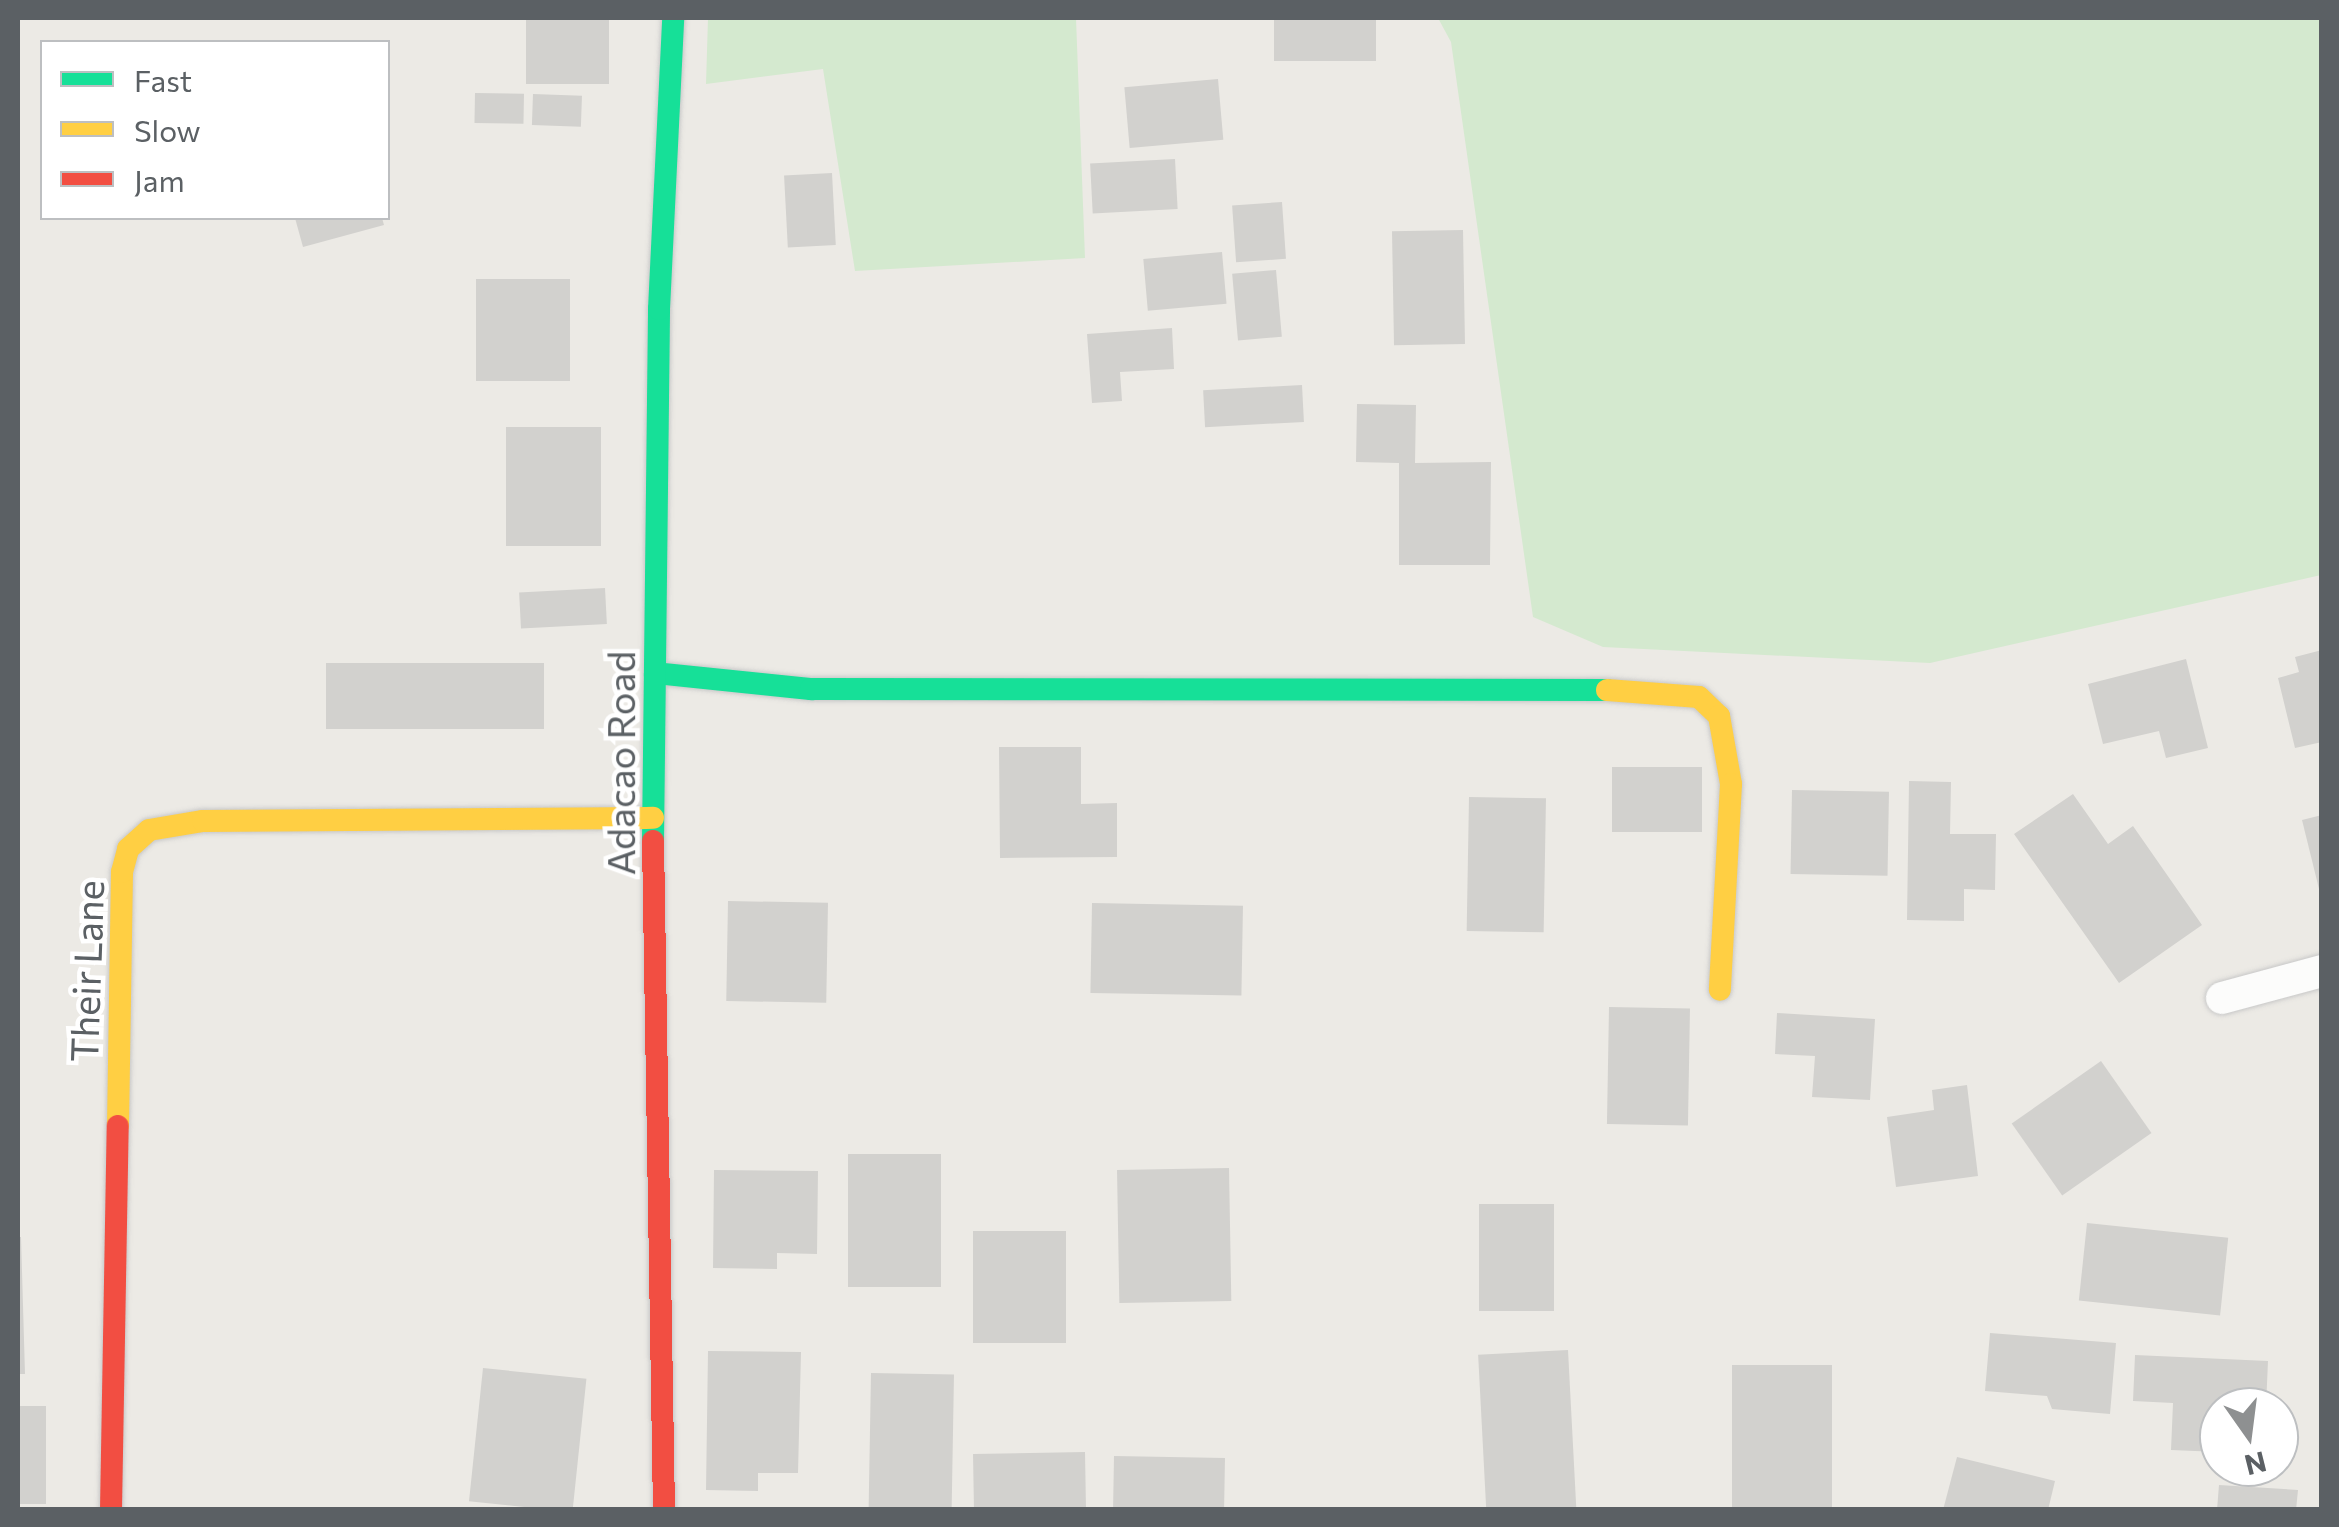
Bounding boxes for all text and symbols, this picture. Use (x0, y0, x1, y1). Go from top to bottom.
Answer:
legend (40, 40, 390, 220)
text: Fast (134, 61, 192, 98)
text: Slow (134, 111, 201, 148)
text: Jam (134, 161, 185, 198)
street label: Adacao Road (597, 651, 643, 875)
street label: Their Lane (60, 879, 112, 1063)
north arrow (2199, 1387, 2299, 1487)
text: N (2241, 1445, 2270, 1483)

